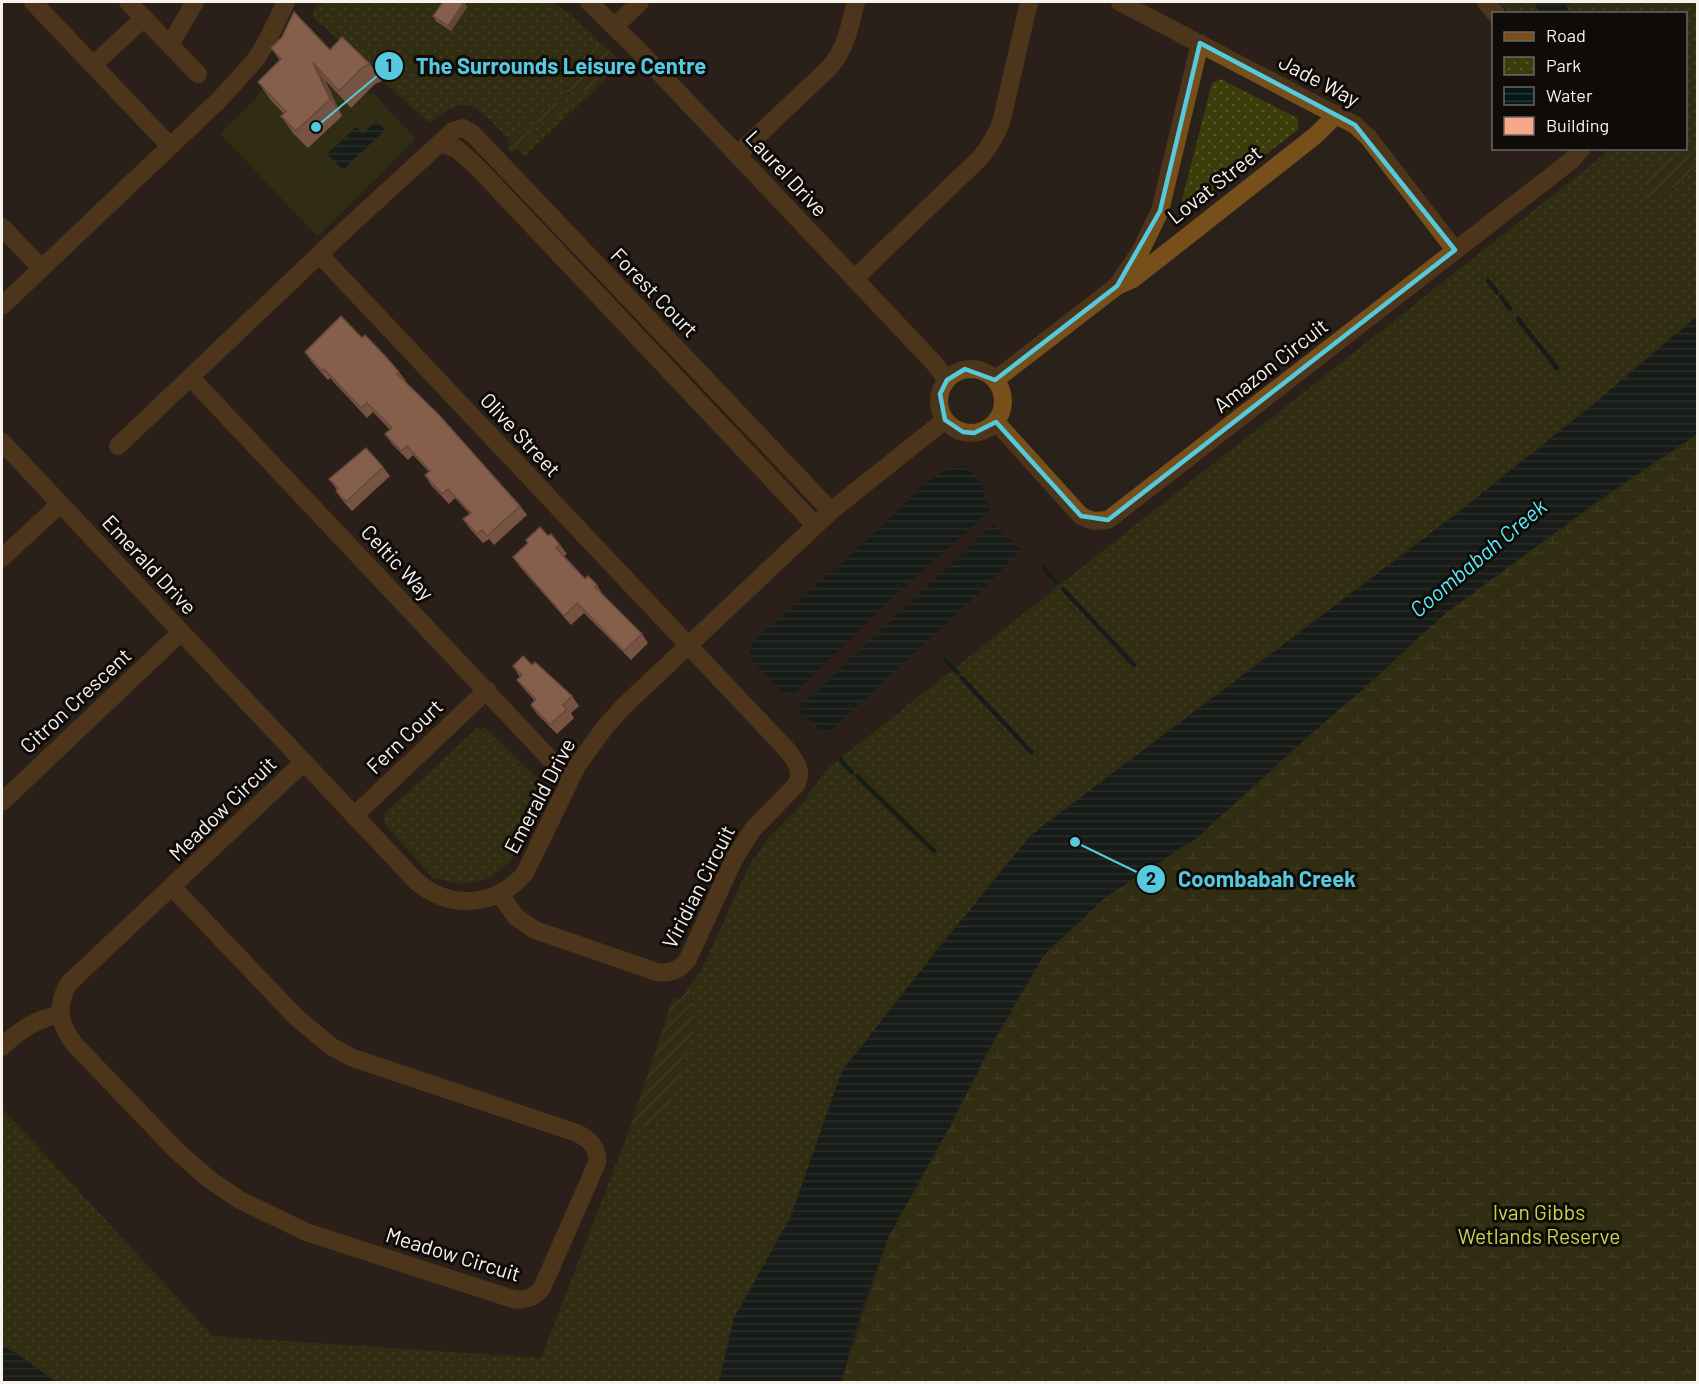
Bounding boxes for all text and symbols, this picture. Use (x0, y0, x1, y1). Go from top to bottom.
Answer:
legend (1492, 12, 1687, 150)
text: Road (1546, 24, 1586, 46)
callout: The Surrounds Leisure Centre (374, 46, 718, 86)
street label: Jade Way (1275, 48, 1364, 111)
text: The Surrounds Leisure Centre (416, 52, 706, 78)
text: 1 (386, 54, 392, 76)
text: Park (1546, 54, 1581, 76)
text: Water (1546, 84, 1593, 106)
text: Building (1546, 114, 1609, 136)
street label: Laurel Drive (741, 125, 833, 221)
street label: Lovat Street (1162, 139, 1266, 228)
street label: Forest Court (606, 242, 704, 342)
street label: Amazon Circuit (1208, 312, 1332, 417)
street label: Olive Street (476, 387, 566, 481)
water label: Coombabah Creek (1404, 492, 1551, 622)
street label: Emerald Drive (98, 509, 202, 619)
street label: Celtic Way (357, 519, 440, 605)
street label: Citron Crescent (14, 642, 136, 758)
street label: Fern Court (361, 693, 447, 778)
street label: Emerald Drive (498, 733, 579, 857)
street label: Meadow Circuit (163, 750, 281, 865)
street label: Viridian Circuit (656, 821, 739, 952)
callout: Coombabah Creek (1136, 859, 1368, 899)
text: Coombabah Creek (1178, 865, 1356, 891)
text: 2 (1146, 867, 1156, 889)
park label: Ivan Gibbs Wetlands Reserve (1458, 1199, 1620, 1248)
street label: Meadow Circuit (383, 1221, 524, 1286)

